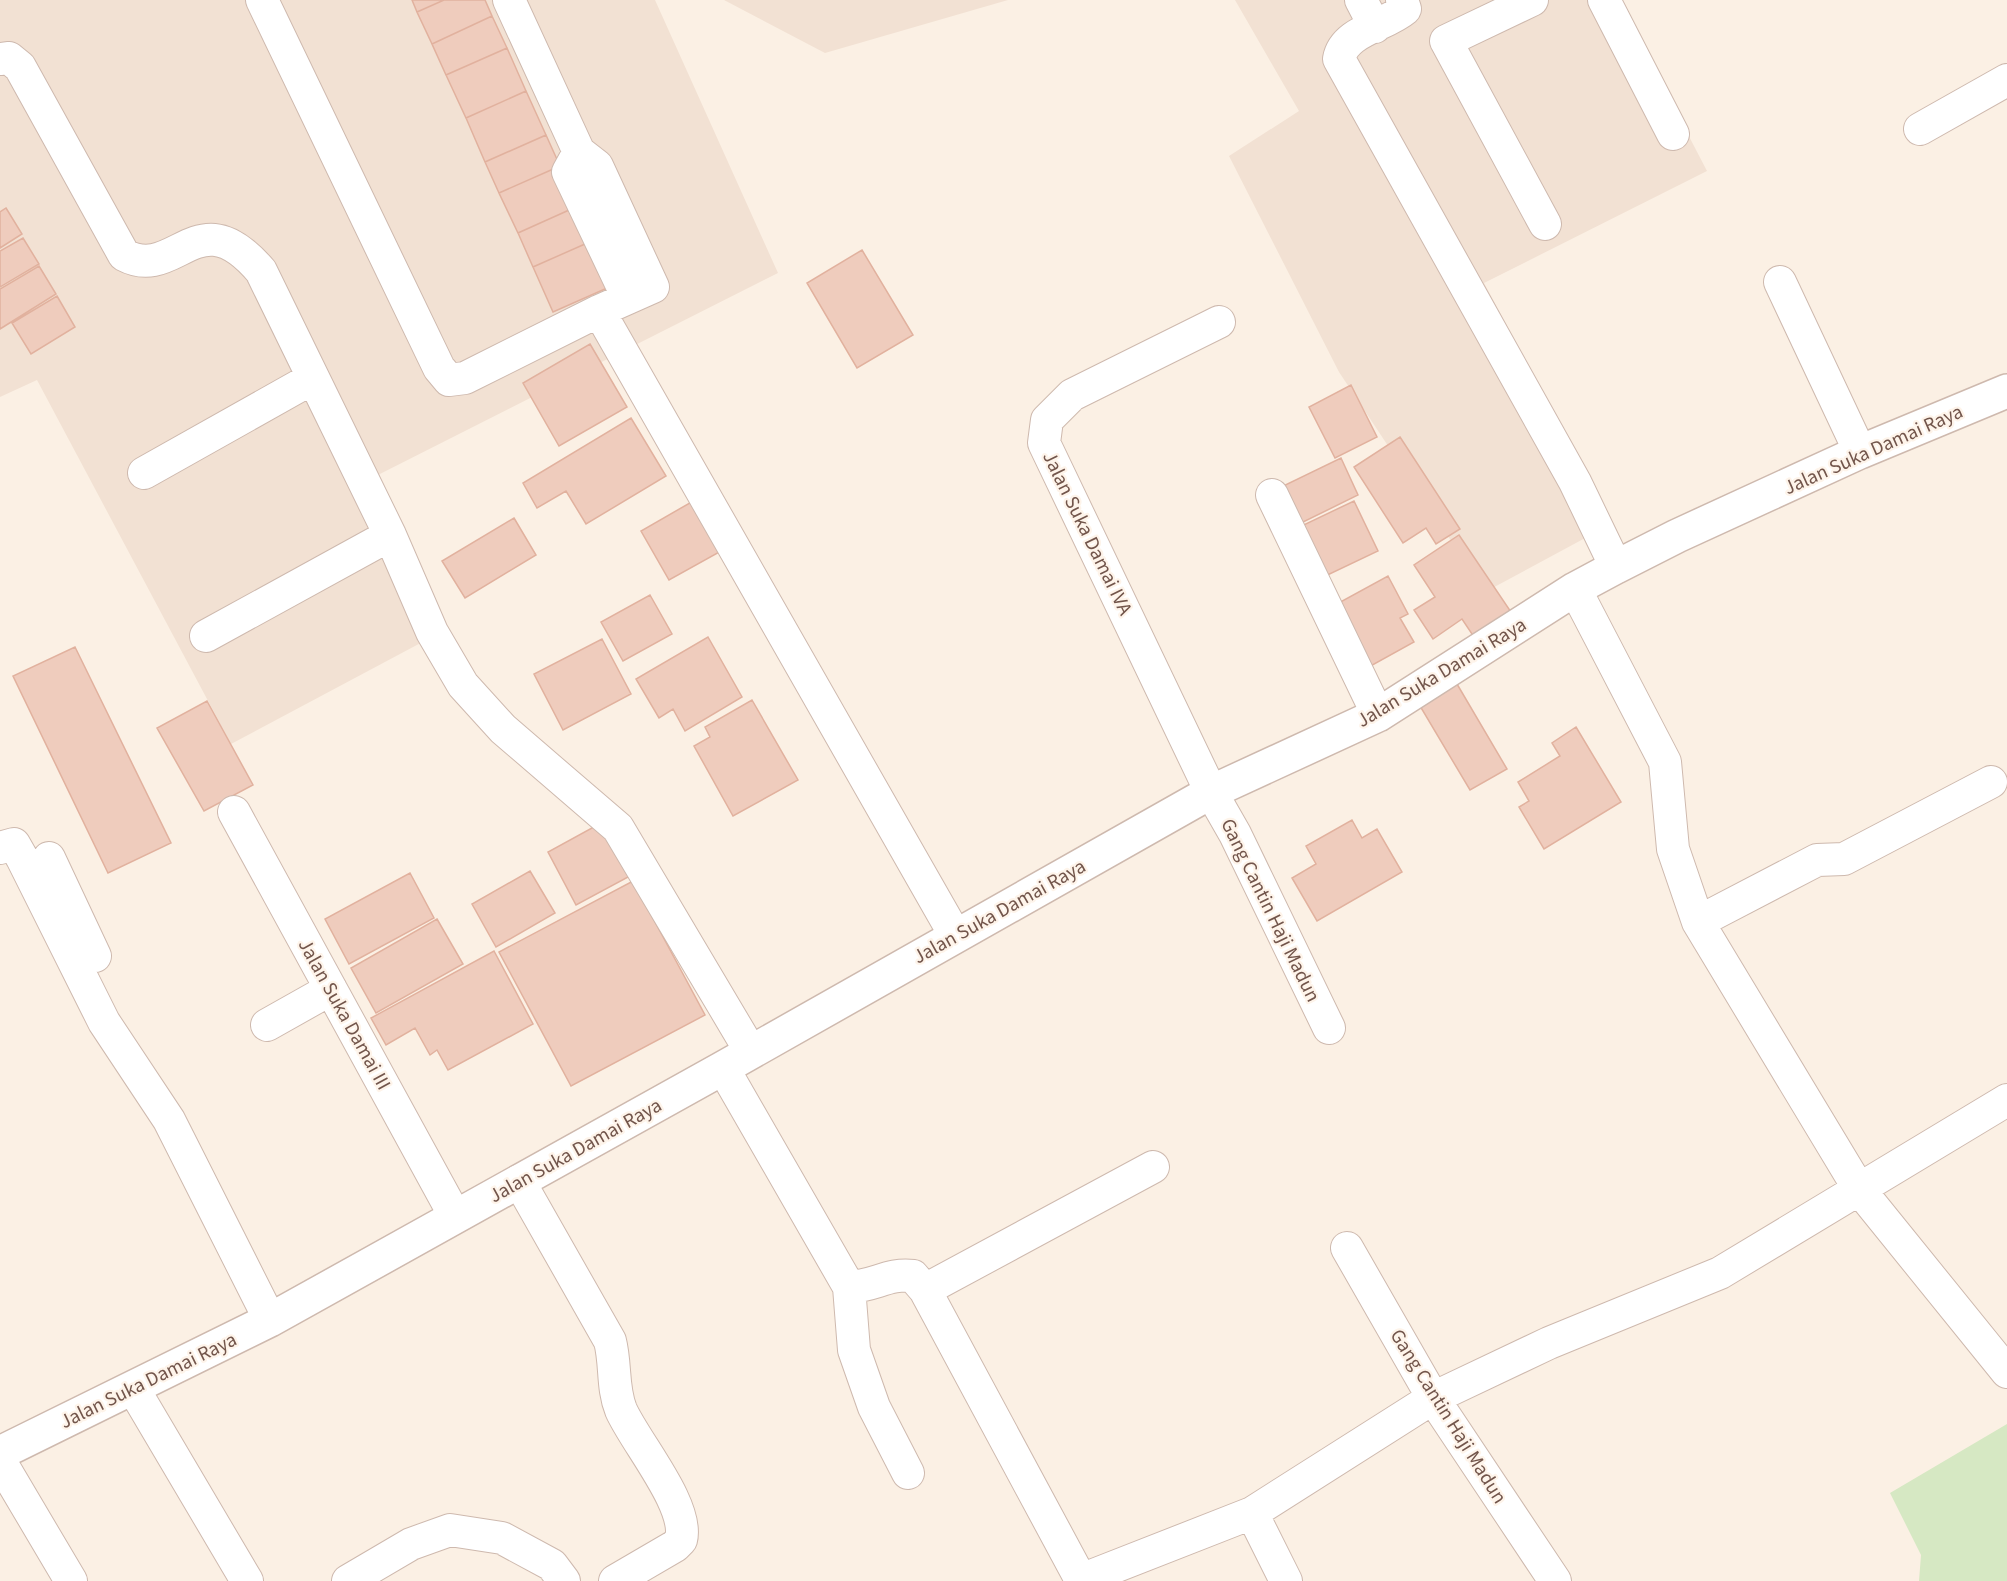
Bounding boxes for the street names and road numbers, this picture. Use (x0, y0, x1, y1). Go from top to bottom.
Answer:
street label: Jalan Suka Damai Raya (1779, 398, 1967, 502)
street label: Jalan Suka Damai IVA (1035, 447, 1139, 620)
street label: Jalan Suka Damai Raya (1351, 611, 1532, 735)
street label: Gang Cantin Haji Madun (1213, 814, 1327, 1007)
street label: Jalan Suka Damai Raya (908, 853, 1091, 971)
street label: Jalan Suka Damai III (291, 934, 397, 1095)
street label: Jalan Suka Damai Raya (484, 1092, 667, 1210)
street label: Gang Cantin Haji Madun (1383, 1324, 1513, 1509)
street label: Jalan Suka Damai Raya (55, 1326, 242, 1436)

